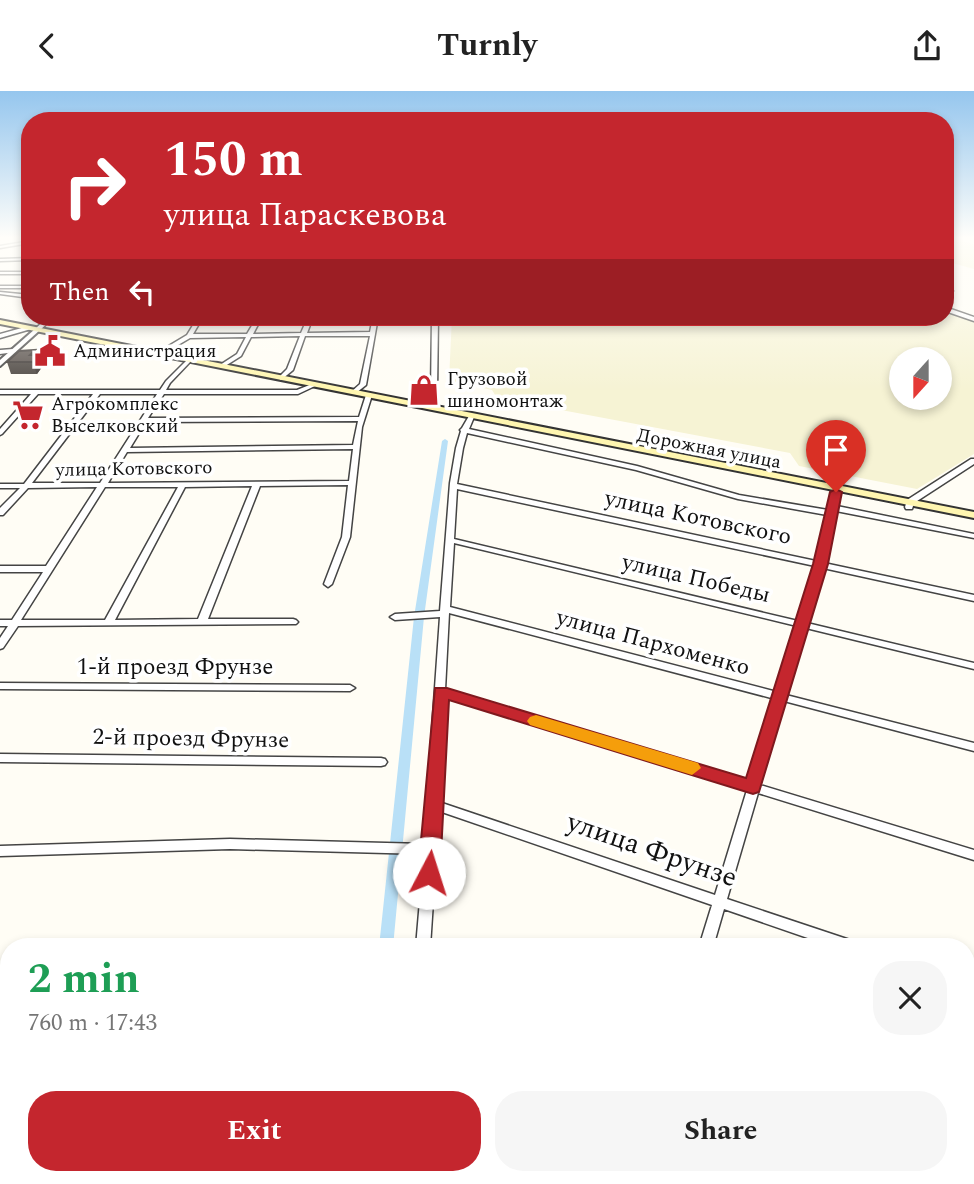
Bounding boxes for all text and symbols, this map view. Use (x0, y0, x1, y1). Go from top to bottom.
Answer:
text: Turnly (437, 21, 537, 70)
icon: back (28, 27, 66, 65)
icon: share (908, 27, 946, 65)
text: 150 m (164, 123, 303, 198)
icon: right (49, 140, 140, 231)
text: улица Параскевова (164, 191, 447, 240)
text: Then (49, 272, 109, 312)
icon: left (123, 273, 161, 311)
public building icon: Администрация (33, 334, 67, 368)
place label: Администрация (73, 337, 216, 366)
north arrow (889, 347, 952, 409)
map controls (889, 347, 952, 410)
place label: Грузовой шиномонтаж (447, 365, 564, 416)
shop icon: Грузовой шиномонтаж (407, 373, 441, 407)
place label: Агрокомплекс Выселковский (51, 390, 179, 441)
supermarket icon: Агрокомплекс Выселковский (11, 398, 45, 432)
pin (806, 420, 866, 492)
street label: Дорожная улица (634, 421, 784, 477)
icon: arrive (817, 431, 855, 469)
street label: улица Котовского (54, 453, 213, 485)
street label: улица Котовского (600, 481, 795, 555)
street label: улица Победы (617, 545, 774, 613)
street label: улица Пархоменко (551, 600, 754, 686)
street label: 1-й проезд Фрунзе (77, 650, 273, 685)
street label: 2-й проезд Фрунзе (92, 720, 290, 758)
street label: улица Фрунзе (560, 800, 743, 899)
position arrow (392, 836, 466, 910)
text: 2 min (28, 948, 140, 1011)
button: close (873, 961, 947, 1035)
text: 760 m · 17:43 (28, 1006, 157, 1041)
button: Exit (28, 1091, 481, 1171)
button: Share (495, 1091, 947, 1171)

